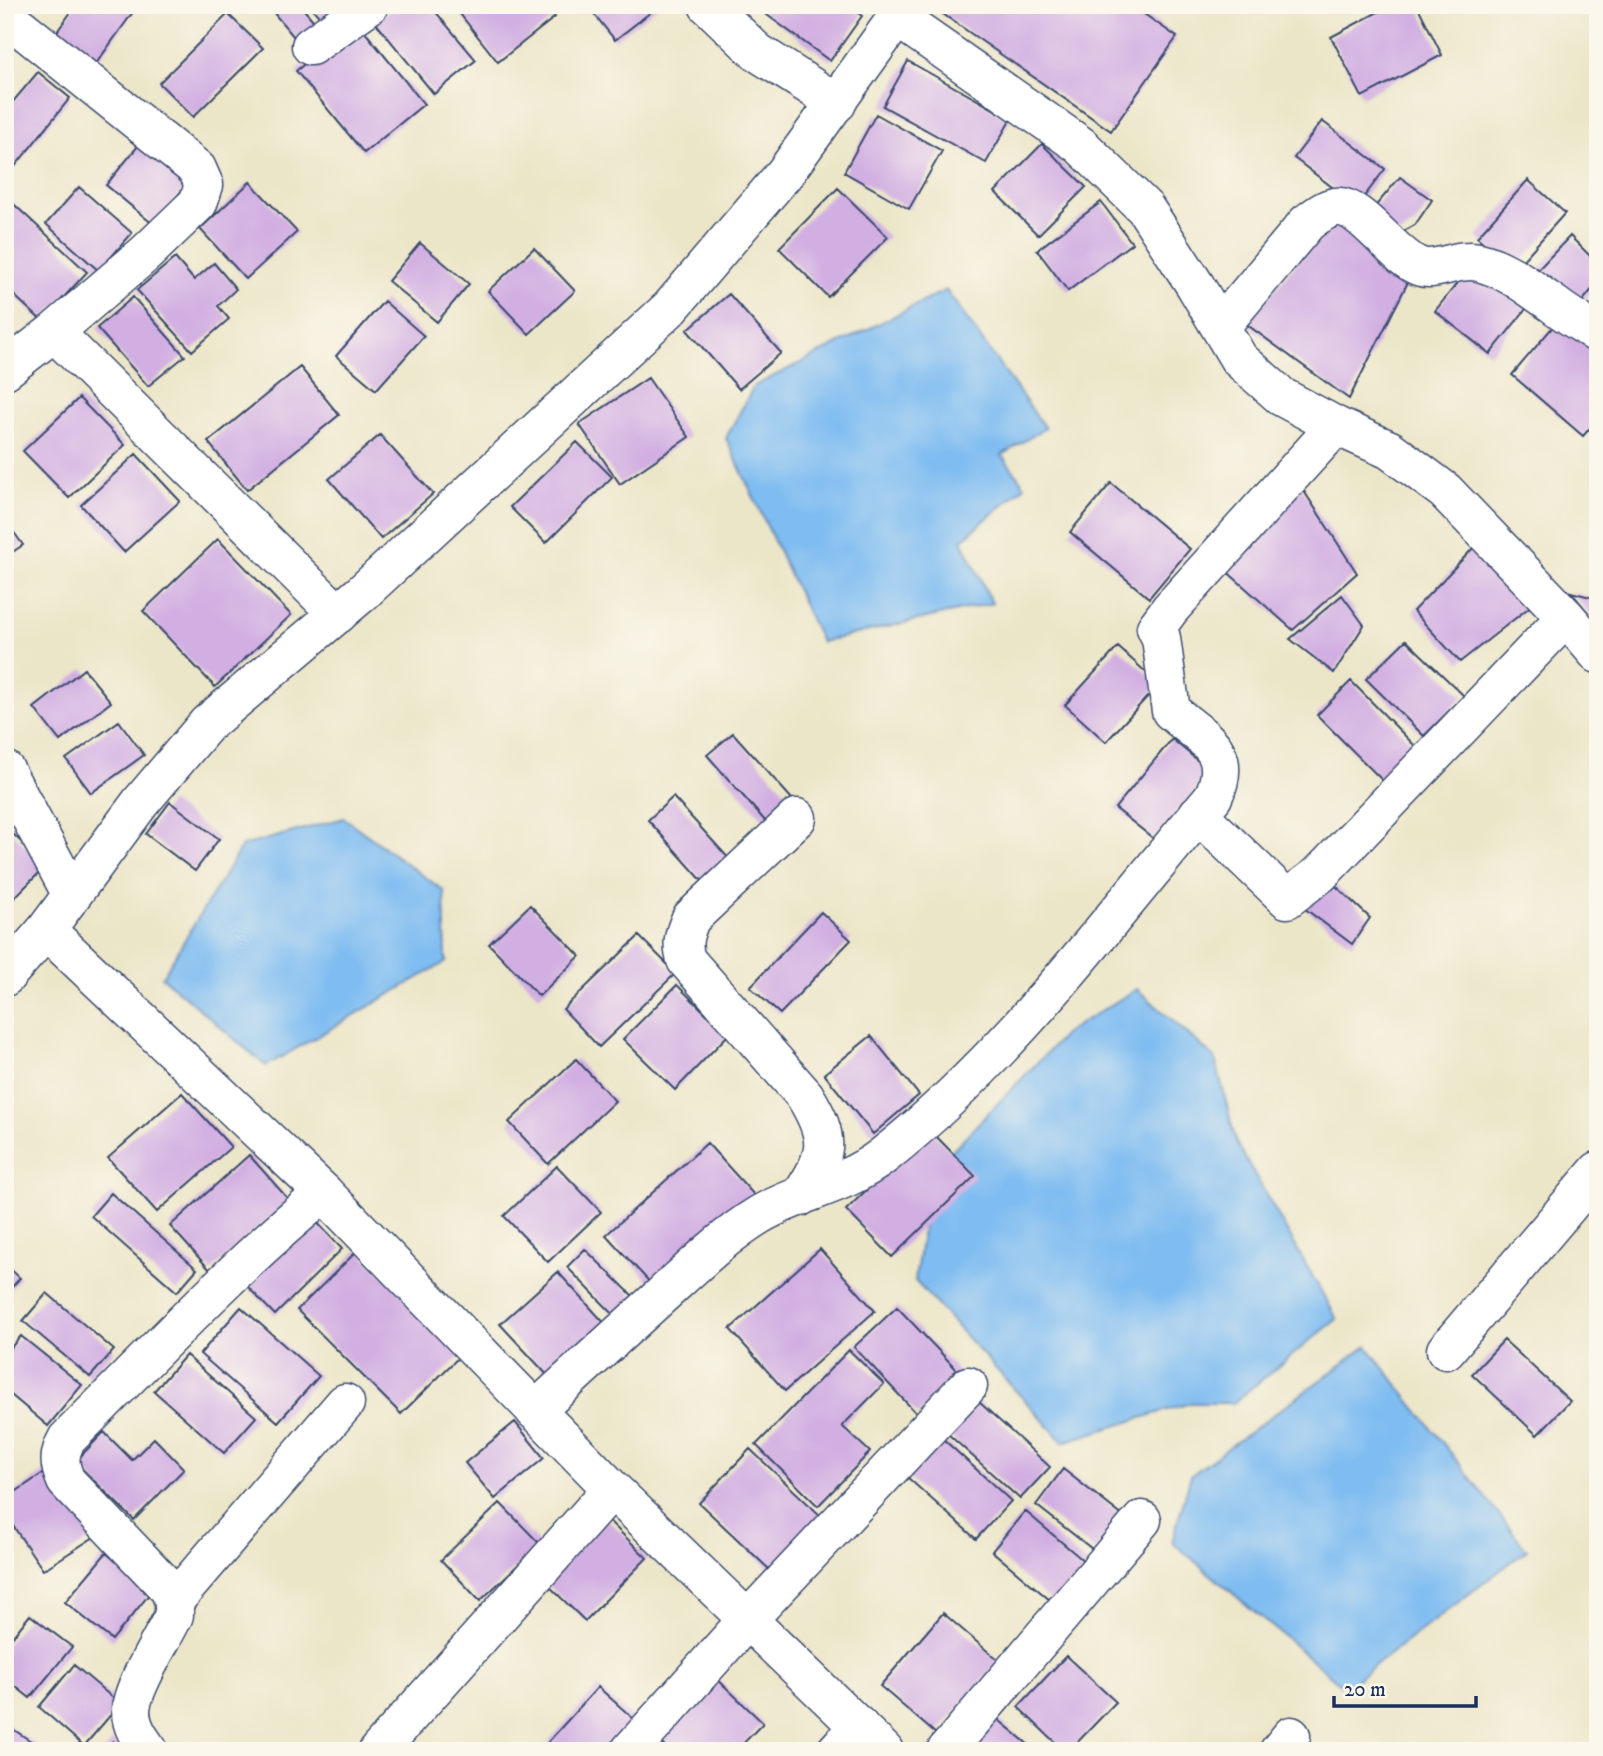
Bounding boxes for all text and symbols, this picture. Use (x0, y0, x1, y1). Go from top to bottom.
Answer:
scale bar (1334, 1665, 1475, 1709)
text: 20 m (1344, 1677, 1386, 1703)

